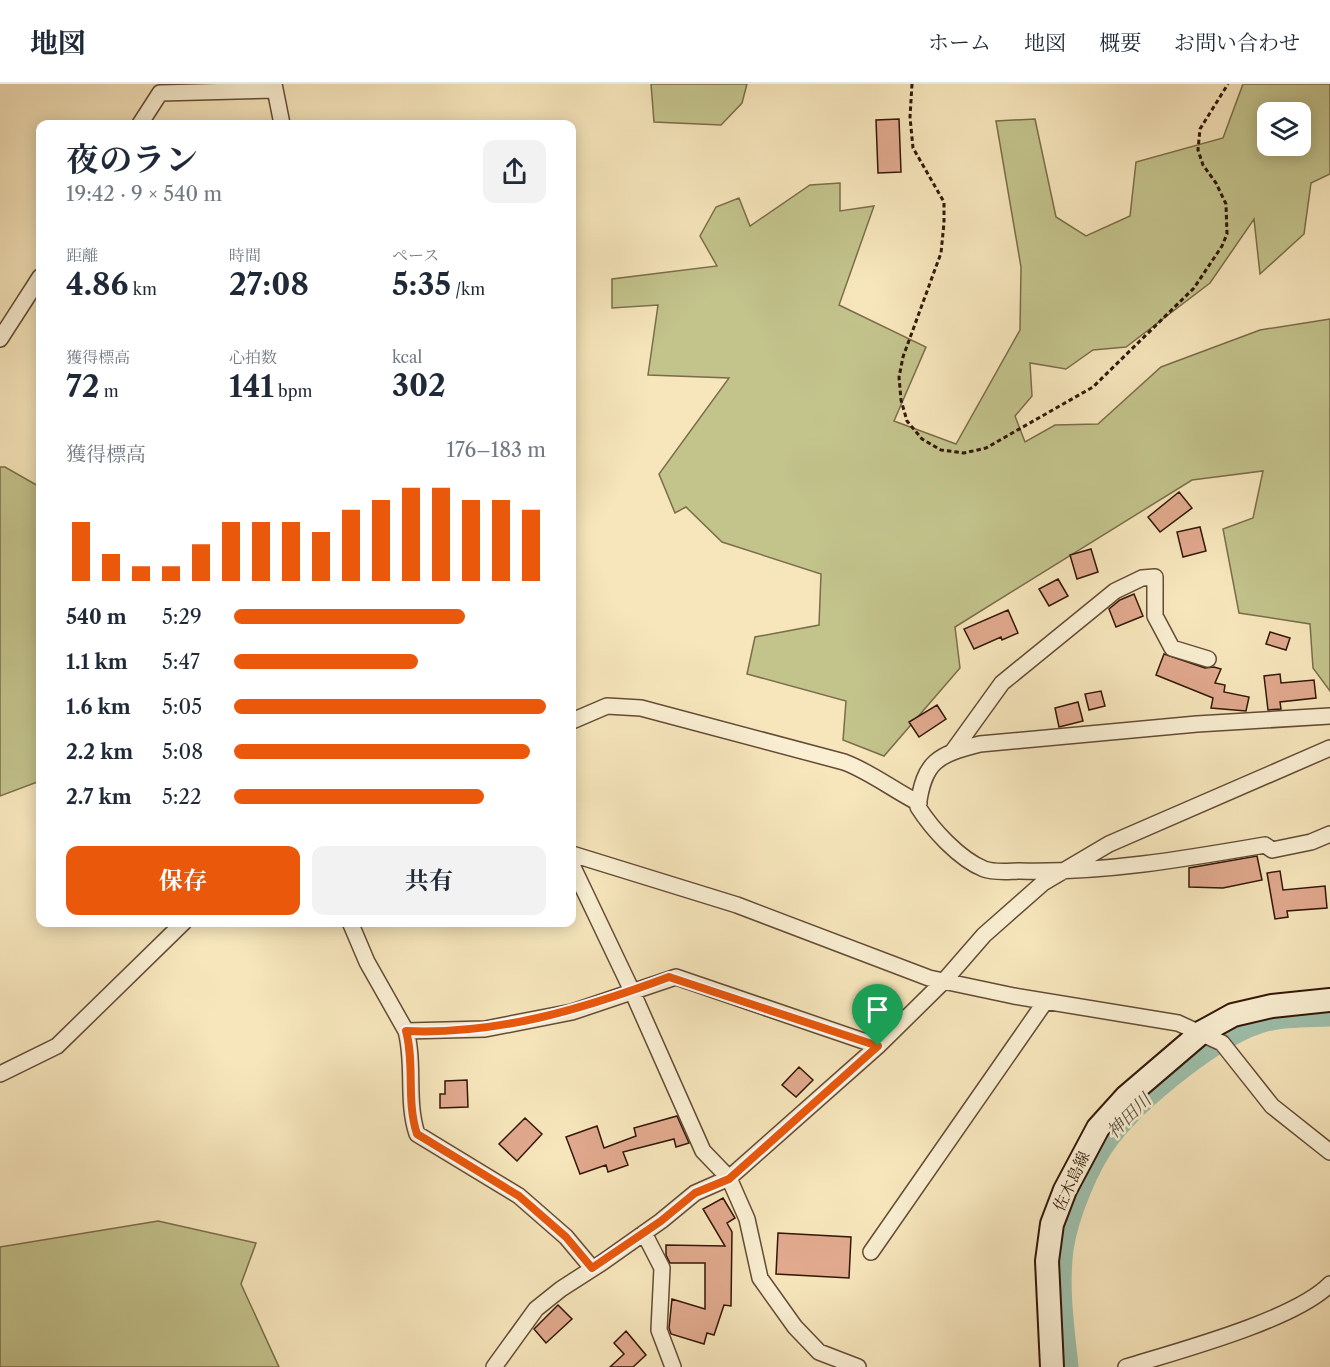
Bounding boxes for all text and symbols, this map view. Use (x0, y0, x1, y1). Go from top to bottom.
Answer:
text: 地図 (30, 26, 86, 60)
text: ホーム (928, 30, 991, 55)
text: 地図 (1024, 30, 1066, 55)
text: 概要 (1099, 30, 1141, 55)
text: お問い合わせ (1174, 30, 1300, 55)
map controls (1257, 102, 1311, 156)
button: layers (1257, 102, 1311, 156)
text: 夜のラン (66, 139, 198, 180)
button: share (483, 140, 546, 203)
text: 19:42 · 9 × 540 m (66, 182, 222, 206)
text: 距離 (66, 245, 98, 265)
text: 時間 (229, 245, 261, 265)
text: ペース (392, 245, 439, 265)
text: 4.86 (66, 266, 128, 303)
text: 27:08 (229, 266, 309, 303)
text: 5:35 (392, 266, 451, 303)
text: km (128, 279, 157, 299)
text: /km (451, 279, 485, 299)
text: 獲得標高 (66, 347, 130, 367)
text: 心拍数 (229, 347, 277, 367)
text: kcal (392, 347, 422, 367)
text: 302 (392, 367, 446, 404)
text: 72 (66, 368, 99, 405)
text: 141 (229, 368, 274, 405)
text: m (99, 381, 119, 401)
text: bpm (274, 381, 312, 401)
text: 176–183 m (447, 438, 546, 462)
text: 獲得標高 (66, 442, 146, 466)
text: 540 m (66, 605, 127, 629)
text: 5:29 (162, 605, 202, 629)
text: 1.1 km (66, 650, 128, 674)
text: 5:47 (162, 650, 200, 674)
text: 1.6 km (66, 695, 131, 719)
text: 5:05 (162, 695, 202, 719)
text: 2.2 km (66, 740, 133, 764)
text: 5:08 (162, 740, 203, 764)
text: 2.7 km (66, 785, 132, 809)
text: 5:22 (162, 785, 201, 809)
button: 保存 (66, 846, 300, 915)
button: 共有 (312, 846, 546, 915)
pin (852, 984, 903, 1046)
icon: arrive (861, 993, 894, 1026)
water label: 神田川 (1102, 1088, 1157, 1143)
street label: 佐木島線 (1048, 1148, 1094, 1214)

